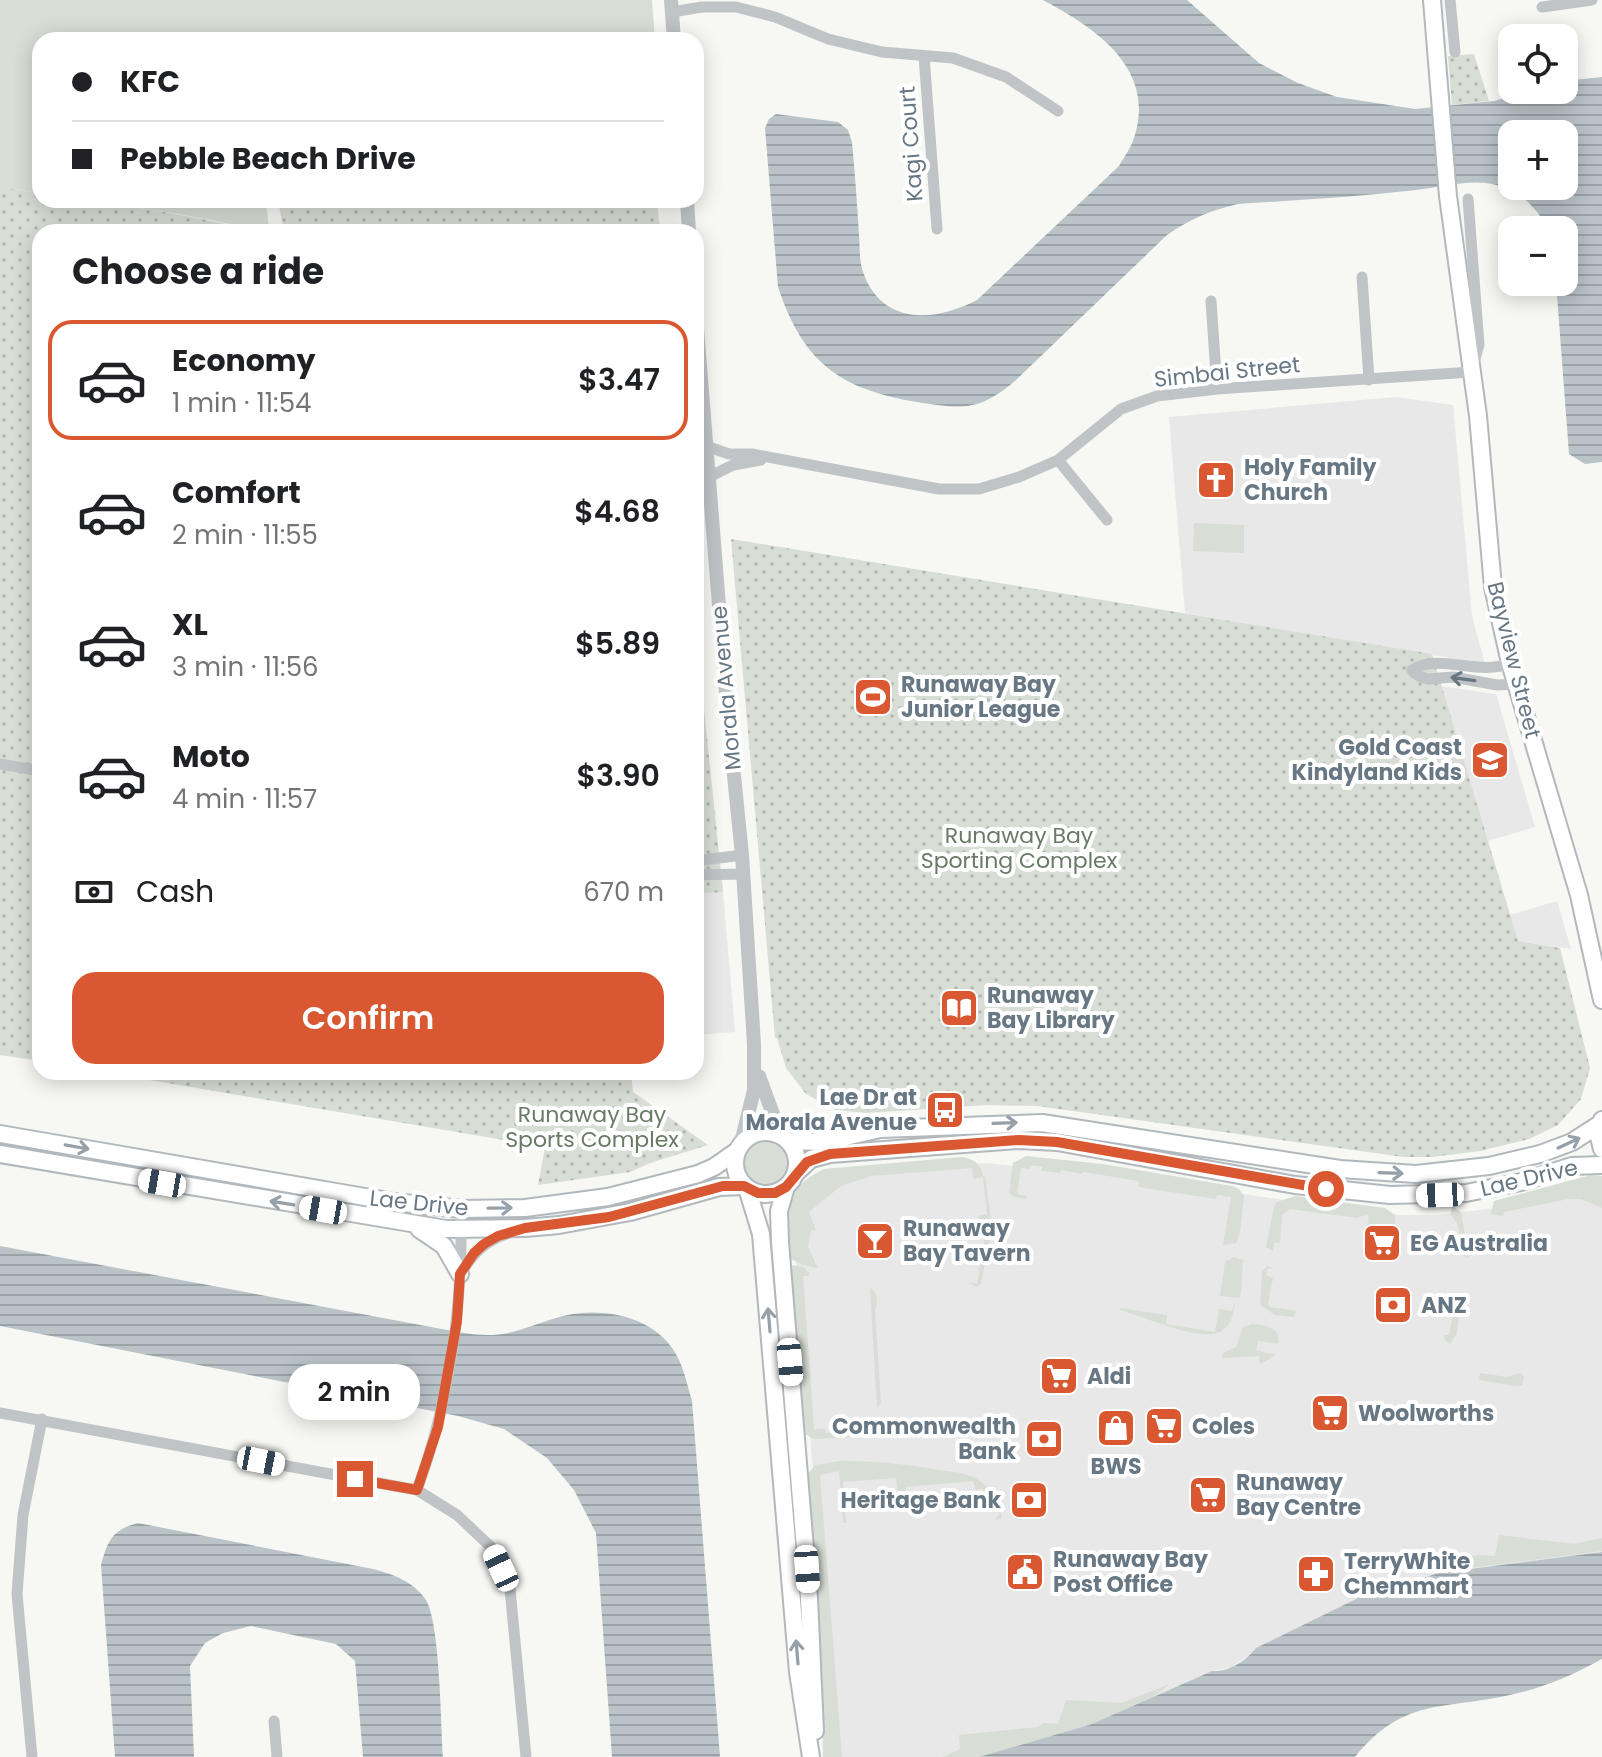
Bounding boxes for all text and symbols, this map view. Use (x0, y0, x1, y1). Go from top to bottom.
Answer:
map controls (1498, 24, 1578, 296)
button: locate (1498, 24, 1578, 104)
text: KFC (120, 60, 180, 103)
street label: Kagi Court (892, 85, 930, 203)
button: + (1498, 120, 1578, 200)
text: Pebble Beach Drive (120, 137, 416, 180)
button: − (1498, 216, 1578, 296)
text: Choose a ride (72, 246, 324, 297)
text: Economy (172, 339, 316, 382)
icon: car (76, 344, 148, 416)
street label: Simbai Street (1153, 349, 1301, 395)
text: $3.47 (578, 358, 660, 401)
text: 1 min · 11:54 (172, 385, 311, 421)
place label: Holy Family Church (1244, 452, 1376, 508)
church icon: Holy Family Church (1195, 459, 1237, 501)
text: Comfort (172, 471, 301, 514)
icon: car (76, 476, 148, 548)
text: $4.68 (574, 490, 660, 533)
text: 2 min · 11:55 (172, 517, 318, 553)
street label: Bayview Street (1480, 578, 1548, 742)
text: XL (172, 603, 208, 646)
street label: Morala Avenue (703, 605, 749, 771)
icon: car (76, 608, 148, 680)
text: $5.89 (575, 622, 660, 665)
text: 3 min · 11:56 (172, 649, 318, 685)
place label: Runaway Bay Junior League (901, 669, 1060, 725)
one-way arrow (1451, 671, 1476, 686)
sports icon: Runaway Bay Junior League (852, 676, 894, 718)
place label: Gold Coast Kindyland Kids (1292, 732, 1462, 788)
text: Moto (172, 735, 250, 778)
school or university icon: Gold Coast Kindyland Kids (1469, 739, 1511, 781)
icon: car (76, 740, 148, 812)
text: $3.90 (576, 754, 660, 797)
text: 4 min · 11:57 (172, 781, 317, 817)
park label: Runaway Bay Sporting Complex (921, 820, 1118, 876)
icon: cash (72, 870, 116, 914)
text: Cash (136, 870, 214, 913)
text: 670 m (583, 874, 664, 910)
button: Confirm (72, 972, 664, 1064)
place label: Runaway Bay Library (987, 980, 1115, 1036)
library icon: Runaway Bay Library (938, 987, 980, 1029)
place label: Lae Dr at Morala Avenue (746, 1082, 917, 1138)
bus stop icon: Lae Dr at Morala Avenue (924, 1089, 966, 1131)
park label: Runaway Bay Sports Complex (505, 1099, 679, 1155)
one-way arrow (991, 1115, 1018, 1130)
one-way arrow (1557, 1135, 1581, 1150)
one-way arrow (64, 1140, 89, 1155)
street label: Lae Drive (1477, 1152, 1581, 1204)
one-way arrow (1377, 1166, 1404, 1181)
car (136, 1167, 188, 1199)
route start (1308, 1171, 1344, 1207)
street label: Lae Drive (368, 1182, 470, 1224)
car (1416, 1182, 1464, 1208)
one-way arrow (269, 1194, 295, 1209)
car (297, 1194, 349, 1226)
one-way arrow (486, 1201, 513, 1216)
place label: Runaway Bay Tavern (903, 1213, 1031, 1269)
bar icon: Runaway Bay Tavern (854, 1220, 896, 1262)
supermarket icon: EG Australia (1361, 1222, 1403, 1264)
place label: EG Australia (1410, 1228, 1548, 1259)
bank icon: ANZ (1372, 1284, 1414, 1326)
place label: ANZ (1421, 1290, 1467, 1321)
one-way arrow (761, 1307, 776, 1334)
car (776, 1337, 804, 1387)
supermarket icon: Aldi (1038, 1355, 1080, 1397)
place label: Aldi (1087, 1361, 1131, 1392)
callout: 2 min (289, 1363, 421, 1419)
text: 2 min (318, 1374, 390, 1410)
supermarket icon: Woolworths (1309, 1392, 1351, 1434)
place label: Woolworths (1358, 1398, 1494, 1429)
supermarket icon: Coles (1143, 1405, 1185, 1447)
shop icon: BWS (1095, 1407, 1137, 1449)
place label: Commonwealth Bank (832, 1411, 1016, 1467)
place label: Coles (1192, 1411, 1255, 1442)
bank icon: Commonwealth Bank (1023, 1418, 1065, 1460)
car (235, 1445, 287, 1477)
place label: BWS (1090, 1451, 1142, 1482)
route end (337, 1461, 373, 1497)
place label: Runaway Bay Centre (1236, 1467, 1361, 1523)
supermarket icon: Runaway Bay Centre (1187, 1474, 1229, 1516)
bank icon: Heritage Bank (1008, 1479, 1050, 1521)
place label: Heritage Bank (841, 1485, 1001, 1516)
car (480, 1541, 522, 1595)
car (793, 1544, 821, 1594)
place label: Runaway Bay Post Office (1053, 1544, 1208, 1600)
place label: TerryWhite Chemmart (1344, 1546, 1470, 1602)
public building icon: Runaway Bay Post Office (1004, 1551, 1046, 1593)
pharmacy icon: TerryWhite Chemmart (1295, 1553, 1337, 1595)
one-way arrow (789, 1639, 804, 1666)

